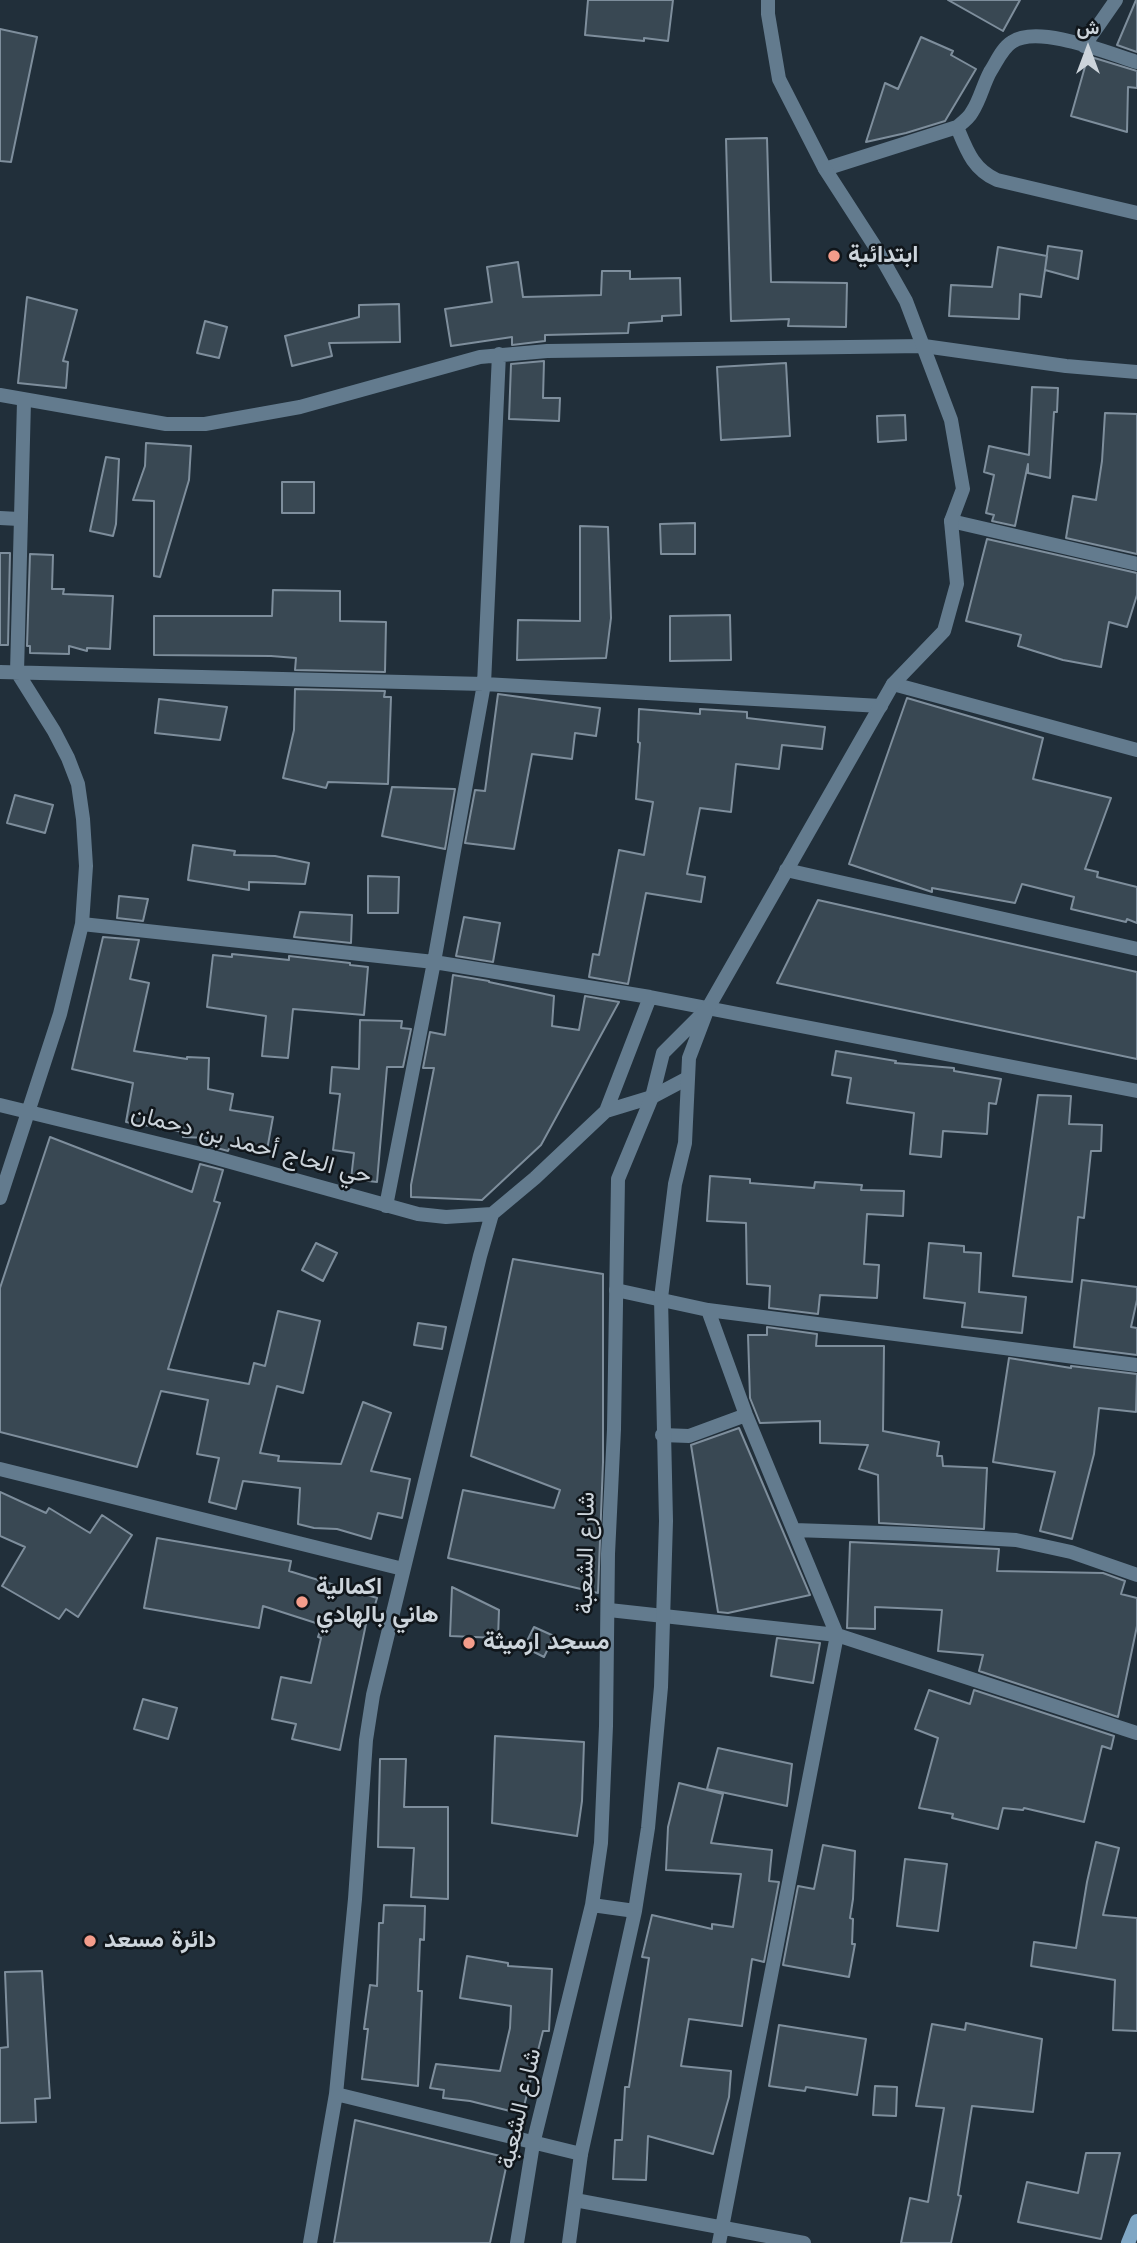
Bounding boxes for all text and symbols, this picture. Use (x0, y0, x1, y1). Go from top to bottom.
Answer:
north arrow (1053, 14, 1123, 84)
text: ش (1077, 14, 1099, 41)
place label: ابتدائية (848, 242, 918, 270)
marker: ابتدائية (826, 248, 842, 264)
street label: حي الحاج أحمد بن دحمان (127, 1100, 375, 1192)
street label: شارع الشعبة (572, 1491, 602, 1615)
place label: اكمالية هاني بالهادي (316, 1574, 439, 1630)
marker: اكمالية هاني بالهادي (294, 1594, 310, 1610)
place label: مسجد ارميثة (483, 1629, 610, 1657)
marker: مسجد ارميثة (461, 1635, 477, 1651)
place label: دائرة مسعد (104, 1927, 216, 1955)
marker: دائرة مسعد (82, 1933, 98, 1949)
street label: شارع الشعبة (493, 2046, 549, 2172)

